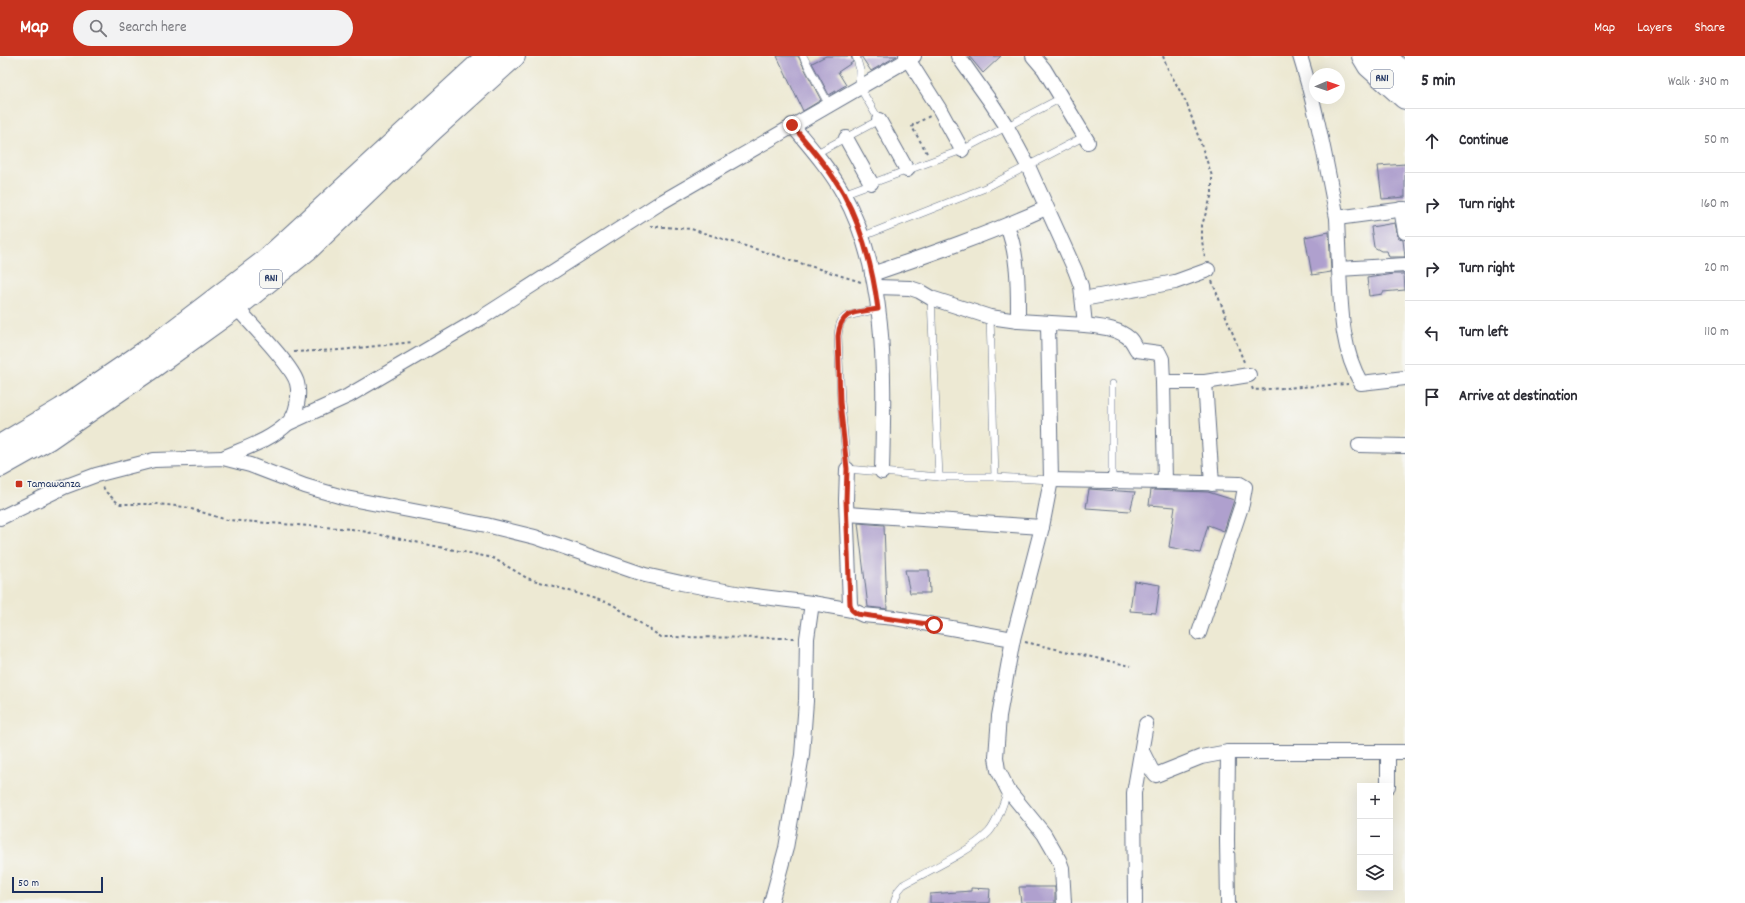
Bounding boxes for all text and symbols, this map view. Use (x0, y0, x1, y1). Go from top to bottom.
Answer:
search box (73, 10, 353, 46)
text: Map (20, 15, 49, 42)
icon: search (87, 17, 109, 39)
text: Search here (119, 17, 187, 39)
text: Map (1594, 18, 1615, 38)
text: Layers (1637, 18, 1672, 38)
text: Share (1694, 18, 1725, 38)
north arrow (1309, 68, 1345, 104)
road number: RN1 (1371, 70, 1393, 88)
text: 5 min (1421, 70, 1455, 94)
text: Walk · 340 m (1668, 73, 1729, 92)
route end (783, 116, 801, 134)
icon: ahead (1421, 130, 1443, 152)
text: Continue (1459, 130, 1508, 152)
text: 50 m (1704, 131, 1729, 150)
icon: right (1421, 194, 1443, 216)
text: Turn right (1459, 194, 1515, 216)
text: 160 m (1701, 195, 1729, 214)
icon: right (1421, 258, 1443, 280)
text: Turn right (1459, 258, 1515, 280)
text: 20 m (1704, 259, 1729, 278)
road number: RN1 (260, 270, 282, 288)
icon: left (1421, 322, 1443, 344)
text: Turn left (1459, 322, 1508, 344)
text: 110 m (1704, 323, 1729, 342)
icon: arrive (1421, 386, 1443, 408)
text: Arrive at destination (1459, 386, 1577, 408)
place label: Tamawanza (27, 476, 81, 493)
marker: Tamawanza (14, 479, 24, 489)
route start (925, 616, 943, 634)
map controls (1357, 783, 1393, 891)
button: + (1357, 783, 1393, 819)
button: − (1357, 819, 1393, 855)
button: layers (1357, 855, 1393, 891)
scale bar (12, 875, 103, 894)
text: 50 m (18, 876, 39, 892)

